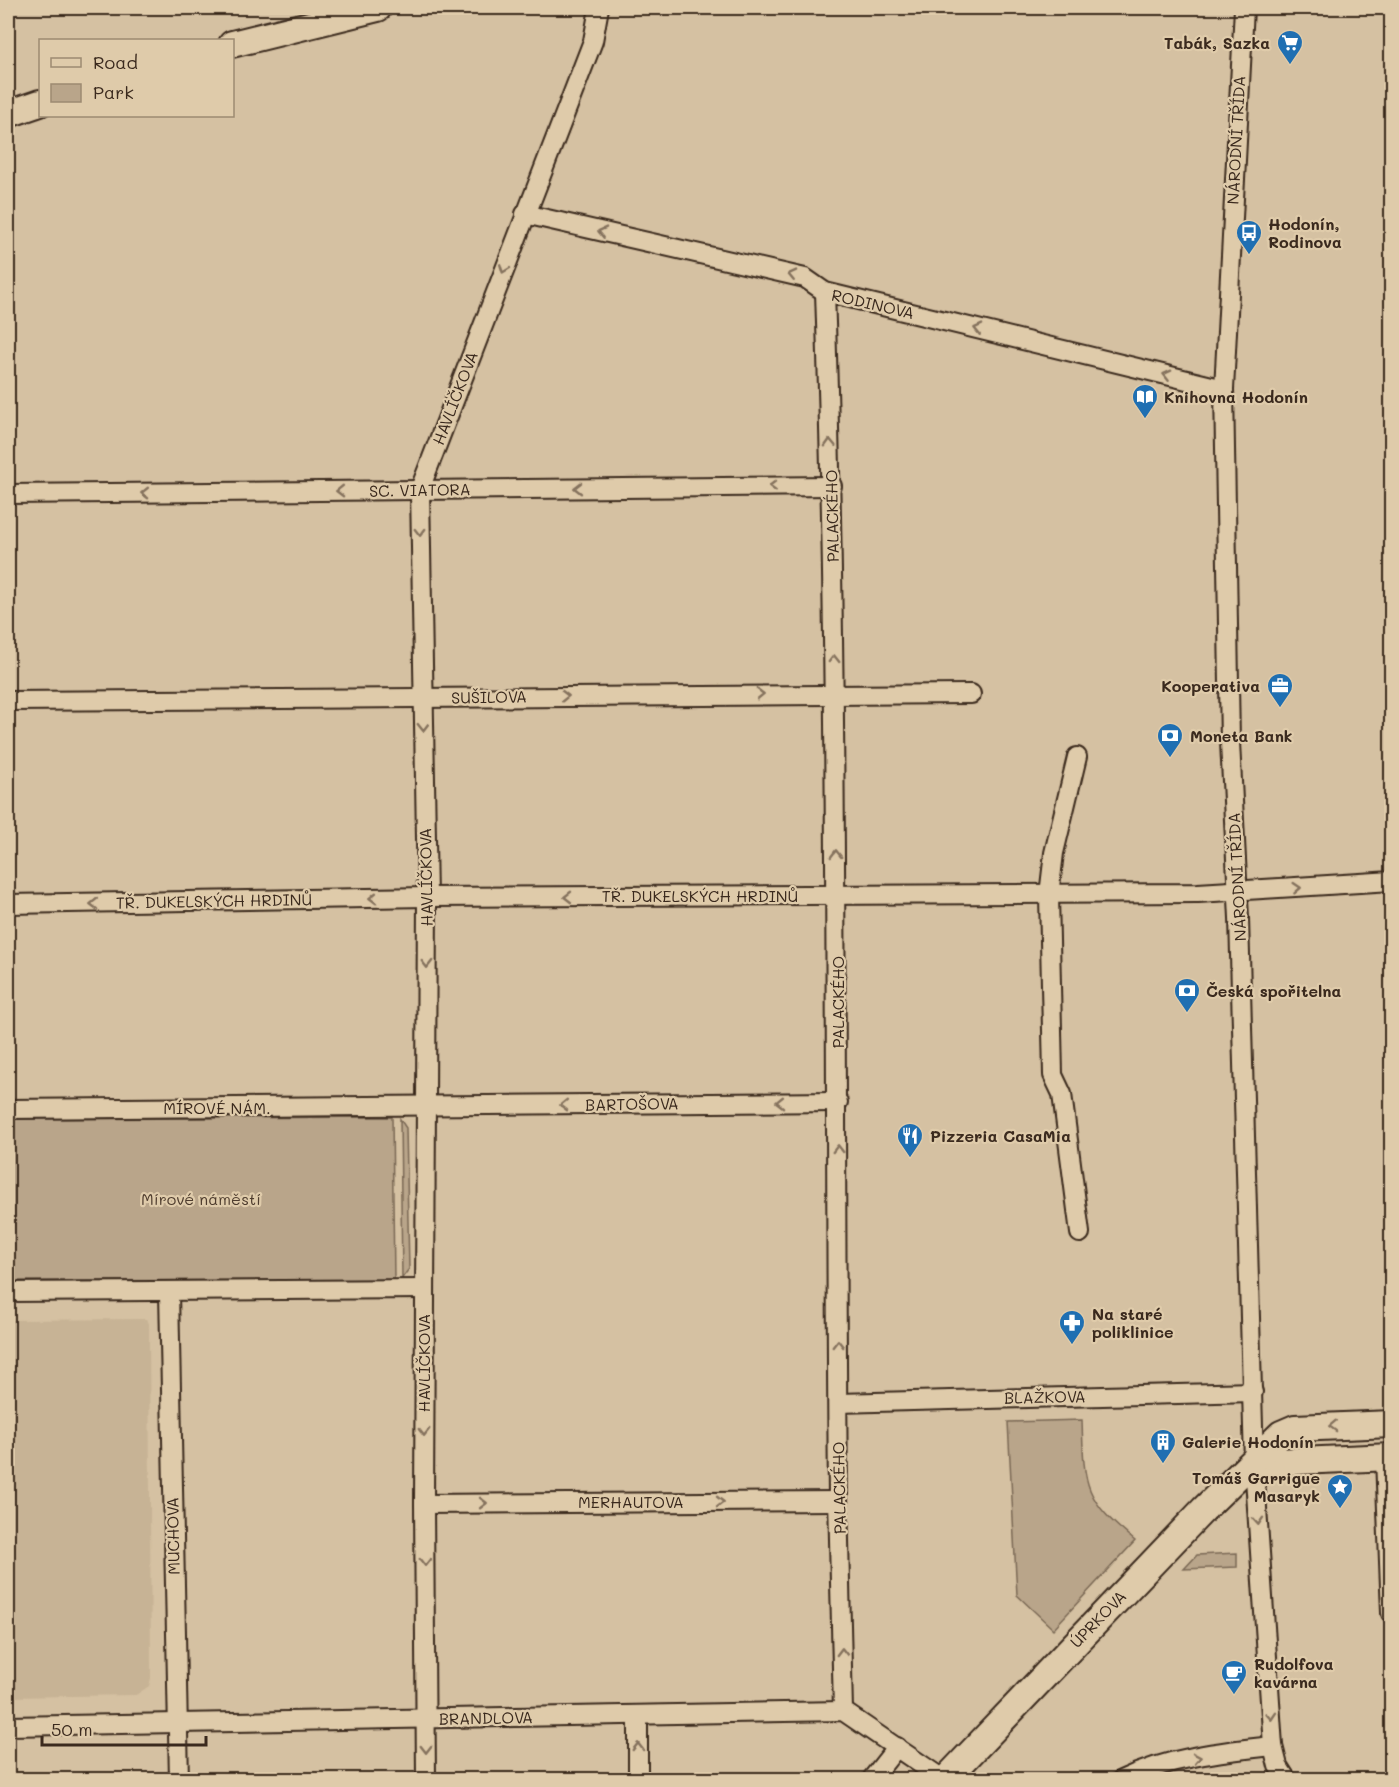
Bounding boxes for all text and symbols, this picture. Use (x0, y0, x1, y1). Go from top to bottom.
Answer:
supermarket icon: Tabák, Sazka (1275, 28, 1305, 66)
place label: Tabák, Sazka (1164, 32, 1270, 53)
legend (39, 39, 234, 117)
text: Road (93, 50, 138, 74)
street label: NÁRODNÍ TŘÍDA (1222, 75, 1249, 205)
text: Park (93, 80, 134, 104)
place label: Hodonín, Rodinova (1268, 213, 1342, 252)
bus stop icon: Hodonín, Rodinova (1234, 218, 1264, 256)
one-way arrow (597, 226, 607, 239)
one-way arrow (499, 263, 512, 274)
one-way arrow (788, 269, 798, 282)
street label: RODINOVA (830, 284, 917, 323)
one-way arrow (973, 323, 983, 336)
street label: HAVLÍČKOVA (427, 348, 482, 448)
one-way arrow (1163, 369, 1173, 382)
library icon: Knihovna Hodonín (1130, 382, 1160, 420)
place label: Knihovna Hodonín (1164, 386, 1308, 407)
one-way arrow (824, 439, 837, 448)
street label: PALACKÉHO (820, 470, 843, 562)
street label: SC. VIATORA (369, 478, 471, 501)
one-way arrow (769, 480, 778, 493)
one-way arrow (574, 482, 583, 494)
one-way arrow (336, 484, 345, 497)
one-way arrow (141, 487, 150, 499)
one-way arrow (414, 528, 426, 537)
one-way arrow (828, 655, 840, 664)
office icon: Kooperativa (1265, 671, 1295, 709)
place label: Kooperativa (1161, 675, 1260, 696)
street label: SUŠILOVA (451, 685, 527, 708)
one-way arrow (755, 688, 764, 700)
one-way arrow (560, 690, 569, 702)
bank icon: Moneta Bank (1155, 721, 1185, 759)
one-way arrow (417, 723, 429, 732)
place label: Moneta Bank (1190, 725, 1292, 746)
street label: NÁRODNÍ TŘÍDA (1223, 812, 1250, 942)
street label: HAVLÍČKOVA (414, 828, 437, 926)
one-way arrow (830, 850, 842, 859)
one-way arrow (1292, 881, 1301, 894)
street label: TŘ. DUKELSKÝCH HRDINŮ (602, 885, 798, 906)
street label: TŘ. DUKELSKÝCH HRDINŮ (116, 888, 312, 913)
one-way arrow (564, 891, 573, 903)
one-way arrow (369, 892, 378, 904)
one-way arrow (90, 898, 99, 910)
street label: PALACKÉHO (827, 956, 848, 1048)
one-way arrow (421, 960, 433, 969)
bank icon: Česká spořitelna (1172, 976, 1202, 1014)
place label: Česká spořitelna (1206, 980, 1341, 1001)
street label: BARTOŠOVA (585, 1092, 679, 1115)
one-way arrow (775, 1096, 784, 1109)
street label: MÍROVÉ NÁM. (163, 1097, 271, 1118)
one-way arrow (559, 1099, 568, 1111)
restaurant icon: Pizzeria CasaMia (895, 1121, 925, 1159)
place label: Pizzeria CasaMia (930, 1125, 1071, 1146)
one-way arrow (832, 1145, 844, 1154)
park label: Mírové náměstí (141, 1188, 261, 1209)
place label: Na staré poliklinice (1092, 1303, 1174, 1342)
pharmacy icon: Na staré poliklinice (1057, 1308, 1087, 1346)
street label: HAVLÍČKOVA (413, 1314, 434, 1412)
one-way arrow (832, 1340, 844, 1349)
street label: BLAŽKOVA (1004, 1385, 1086, 1408)
one-way arrow (1329, 1420, 1338, 1433)
one-way arrow (418, 1427, 430, 1436)
building icon: Galerie Hodonín (1148, 1427, 1178, 1465)
place label: Galerie Hodonín (1182, 1431, 1313, 1452)
street label: PALACKÉHO (827, 1442, 850, 1534)
place label: Tomáš Garrigue Masaryk (1192, 1467, 1320, 1506)
place icon: Tomáš Garrigue Masaryk (1325, 1472, 1355, 1510)
street label: MERHAUTOVA (578, 1491, 684, 1512)
one-way arrow (715, 1495, 724, 1508)
street label: MUCHOVA (161, 1497, 184, 1575)
one-way arrow (478, 1497, 487, 1509)
one-way arrow (1251, 1516, 1264, 1526)
one-way arrow (419, 1558, 431, 1567)
street label: ÚPRKOVA (1065, 1585, 1130, 1652)
one-way arrow (835, 1648, 848, 1657)
place label: Rudolfova kavárna (1254, 1653, 1334, 1692)
cafe icon: Rudolfova kavárna (1219, 1658, 1249, 1696)
street label: BRANDLOVA (439, 1706, 533, 1729)
scale bar (42, 1709, 206, 1747)
one-way arrow (1264, 1711, 1277, 1720)
text: 50 m (51, 1717, 93, 1741)
one-way arrow (632, 1743, 644, 1752)
one-way arrow (420, 1745, 432, 1754)
one-way arrow (1192, 1752, 1202, 1765)

